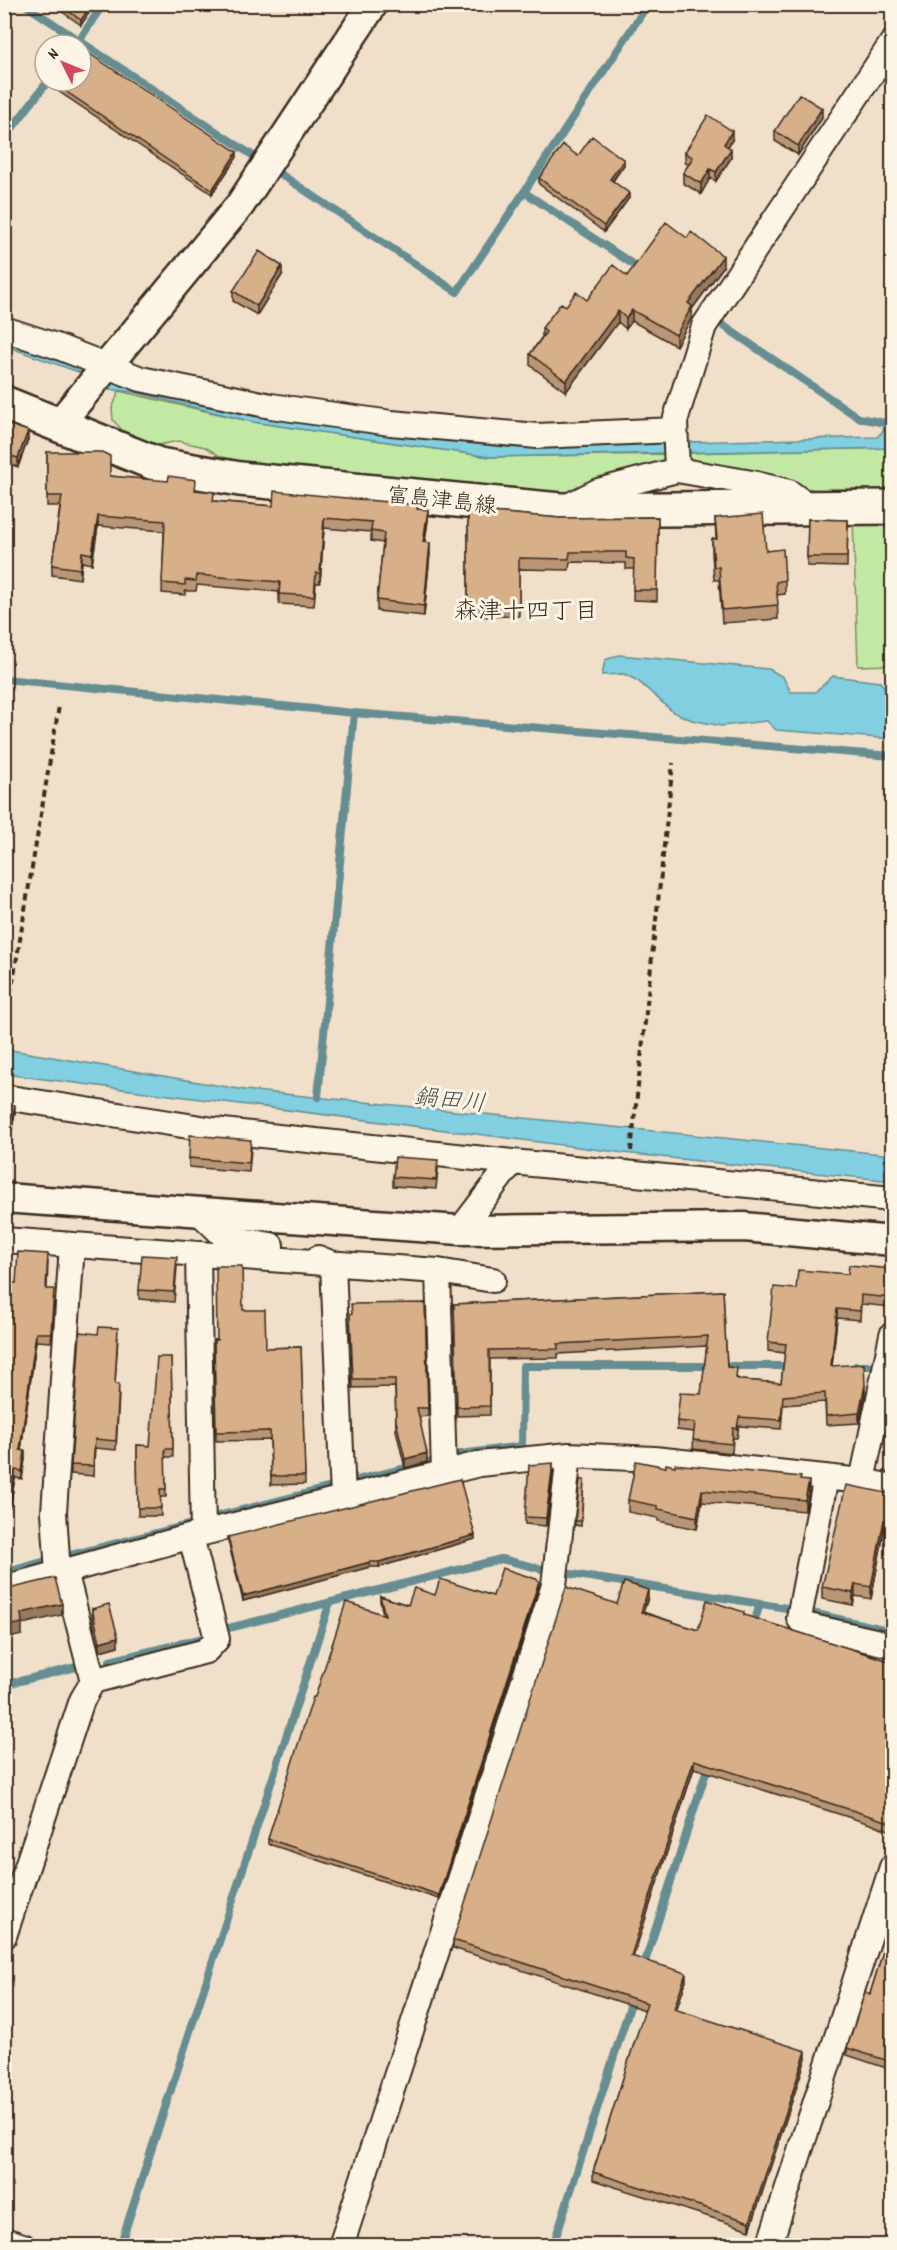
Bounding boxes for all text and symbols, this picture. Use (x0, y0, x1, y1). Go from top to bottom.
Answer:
north arrow (33, 33, 93, 93)
text: N (43, 44, 65, 65)
street label: 富島津島線 (385, 481, 498, 524)
district label: 森津十四丁目 (454, 596, 598, 630)
water label: 鍋田川 (412, 1081, 487, 1123)

